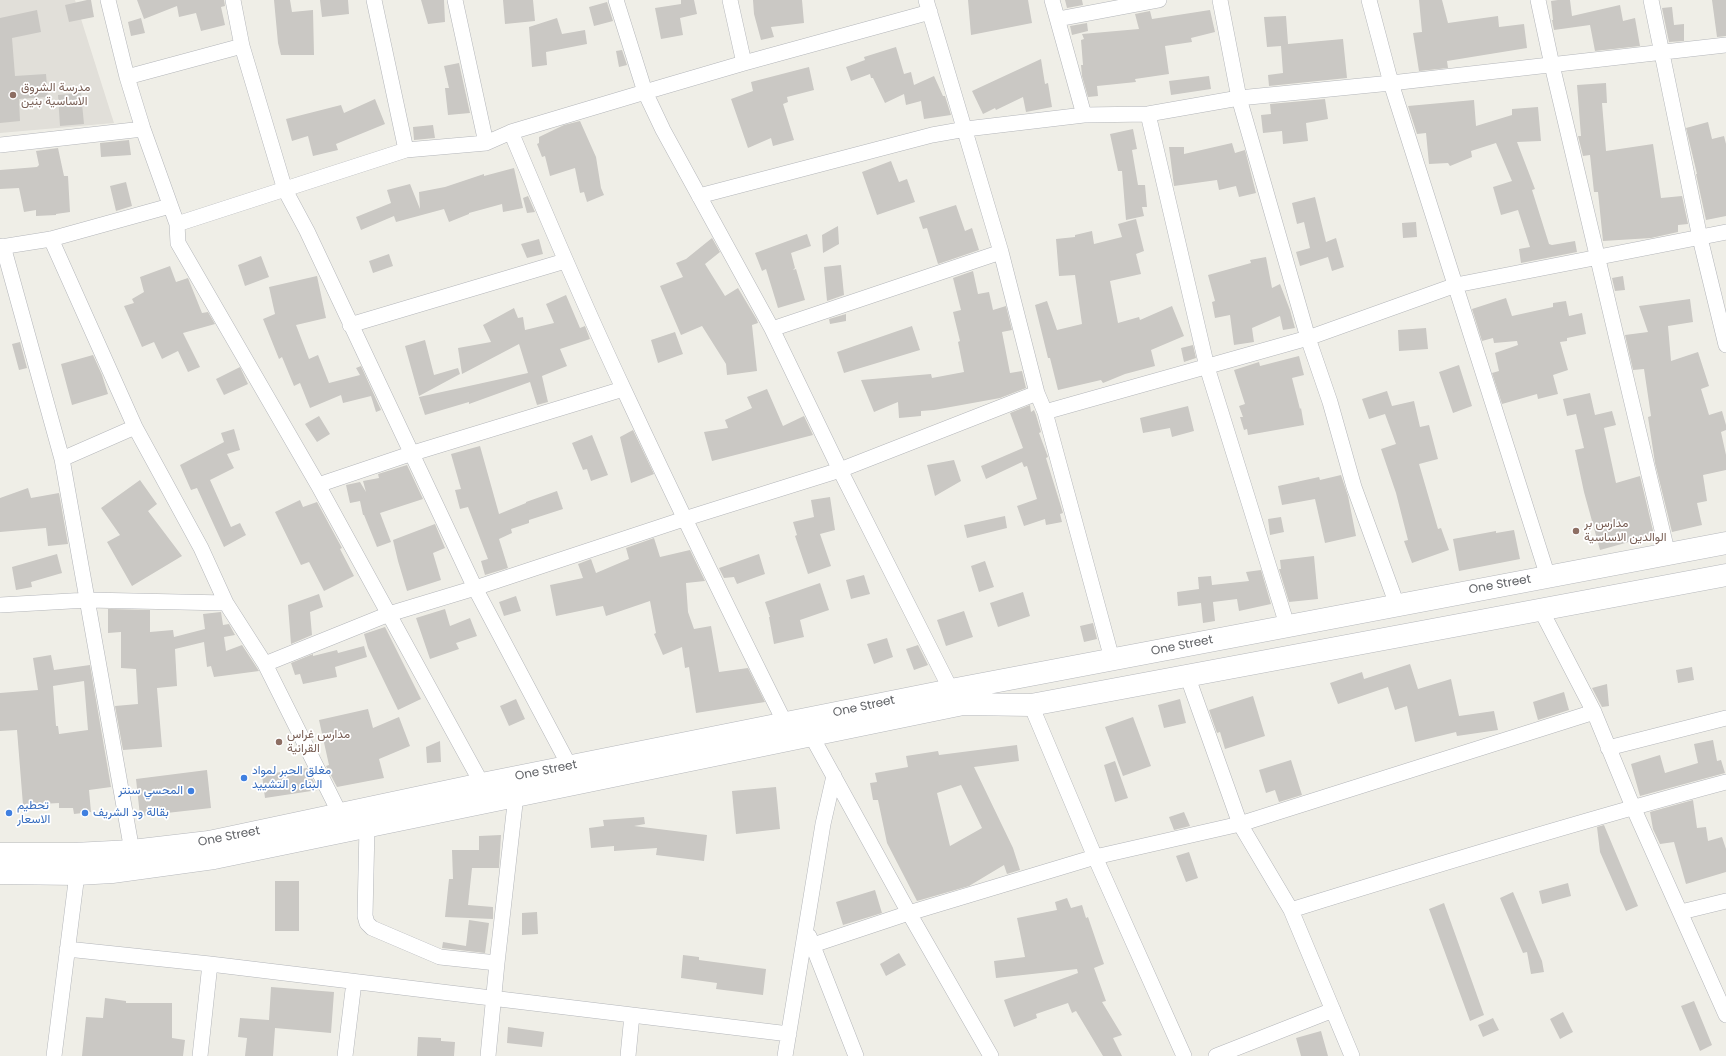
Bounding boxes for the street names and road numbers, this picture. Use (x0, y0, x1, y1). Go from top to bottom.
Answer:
street label: One Street (1468, 572, 1532, 598)
street label: One Street (1150, 633, 1214, 659)
street label: One Street (832, 693, 896, 721)
street label: One Street (514, 758, 578, 784)
street label: One Street (197, 824, 261, 850)

